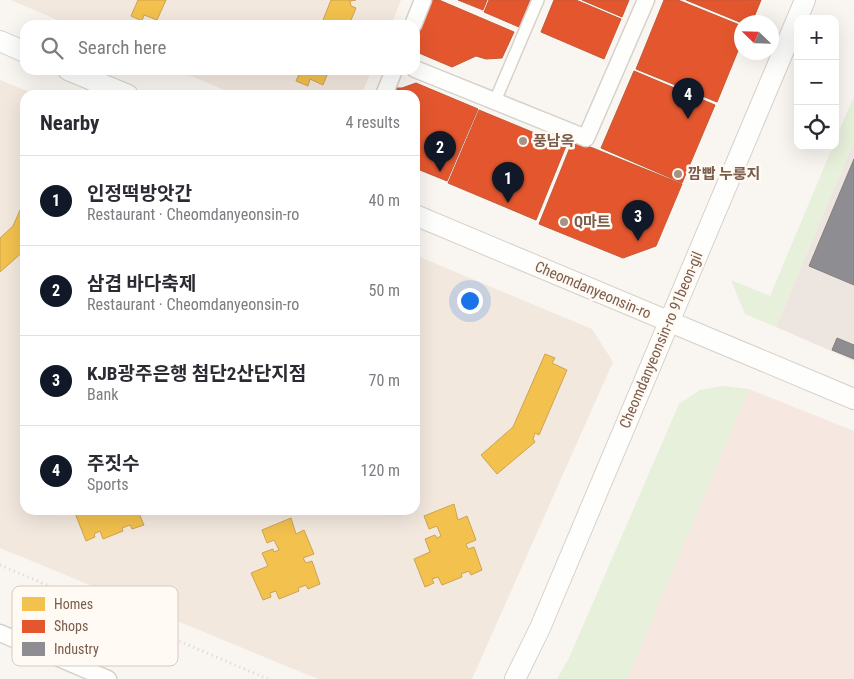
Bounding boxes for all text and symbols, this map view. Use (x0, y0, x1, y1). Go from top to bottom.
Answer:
north arrow (734, 15, 779, 60)
map controls (794, 15, 839, 150)
button: + (794, 15, 839, 60)
search box (20, 20, 420, 75)
icon: search (38, 34, 66, 62)
text: Search here (78, 36, 166, 59)
button: − (794, 60, 839, 105)
pin: 4 (672, 78, 704, 119)
button: locate (794, 105, 839, 150)
text: Nearby (40, 111, 99, 135)
text: 4 results (345, 113, 400, 132)
pin: 2 (424, 131, 456, 172)
place label: 풍남옥 (533, 132, 575, 150)
marker: 풍남옥 (517, 135, 529, 147)
pin: 1 (492, 162, 524, 203)
place label: 깜빱 누룽지 (688, 165, 760, 183)
marker: 깜빱 누룽지 (672, 168, 684, 180)
text: 인정떡방앗간 (87, 182, 192, 205)
text: 1 (52, 191, 60, 210)
text: 40 m (368, 191, 400, 210)
pin: 3 (622, 200, 654, 241)
text: Restaurant · Cheomdanyeonsin-ro (87, 205, 299, 224)
place label: Q마트 (574, 213, 611, 231)
marker: Q마트 (558, 216, 570, 228)
street label: Cheomdanyeonsin-ro 91beon-gil (616, 249, 706, 431)
street label: Cheomdanyeonsin-ro (532, 257, 654, 323)
text: 삼겹 바다축제 (87, 272, 196, 295)
text: 2 (52, 281, 60, 300)
text: 50 m (368, 281, 400, 300)
your location (457, 288, 483, 314)
text: Restaurant · Cheomdanyeonsin-ro (87, 295, 299, 314)
text: KJB광주은행 첨단2산단지점 (87, 362, 306, 385)
text: 3 (52, 371, 60, 390)
text: 70 m (368, 371, 400, 390)
text: Bank (87, 385, 118, 404)
text: 주짓수 (87, 452, 139, 475)
text: 4 (52, 461, 60, 480)
text: 120 m (361, 461, 400, 480)
text: Sports (87, 475, 129, 494)
legend (12, 586, 178, 666)
text: Homes (54, 596, 93, 612)
text: Shops (54, 618, 88, 634)
text: Industry (54, 641, 99, 657)

